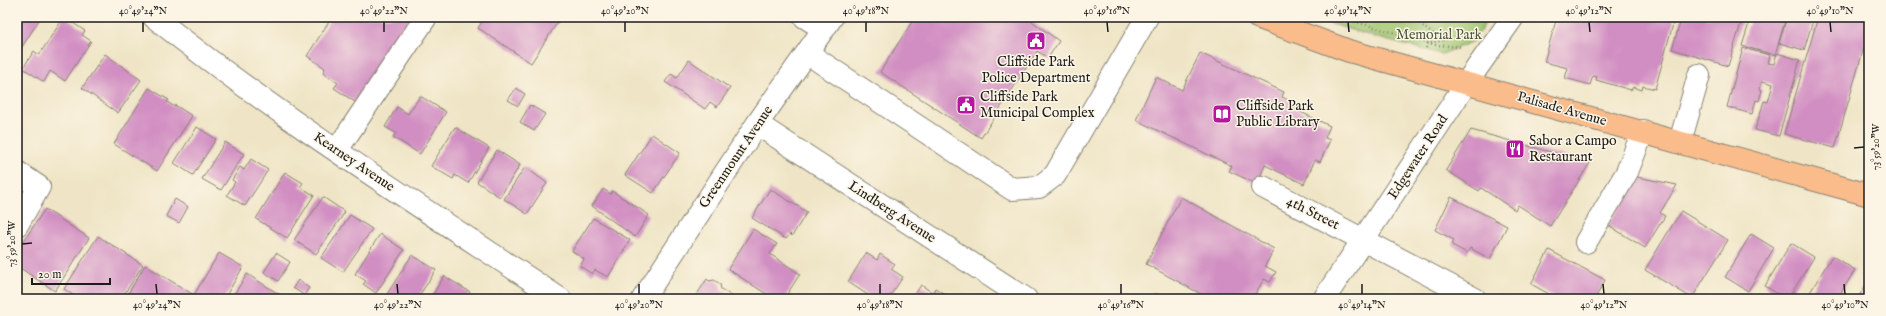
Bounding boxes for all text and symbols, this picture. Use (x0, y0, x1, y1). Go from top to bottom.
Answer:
text: 40°49'24"N (119, 5, 167, 18)
text: 40°49'22"N (360, 5, 408, 18)
text: 40°49'20"N (601, 5, 649, 18)
text: 40°49'18"N (843, 5, 889, 18)
text: 40°49'16"N (1084, 5, 1131, 18)
text: 40°49'14"N (1324, 5, 1372, 18)
text: 40°49'12"N (1565, 5, 1613, 18)
text: 40°49'10"N (1806, 5, 1854, 18)
park label: Memorial Park (1396, 26, 1483, 44)
public building icon: Cliffside Park Police Department (1025, 30, 1047, 52)
place label: Cliffside Park Police Department (982, 53, 1091, 87)
place label: Cliffside Park Municipal Complex (980, 88, 1095, 122)
street label: Palisade Avenue (1515, 88, 1609, 131)
public building icon: Cliffside Park Municipal Complex (955, 94, 977, 116)
place label: Cliffside Park Public Library (1236, 97, 1320, 131)
street label: Greenmount Avenue (695, 102, 777, 212)
library icon: Cliffside Park Public Library (1211, 103, 1233, 125)
street label: Edgewater Road (1384, 111, 1452, 203)
text: 73°59'20"W (1870, 123, 1883, 170)
street label: Kearney Avenue (310, 128, 399, 196)
place label: Sabor a Campo Restaurant (1529, 132, 1617, 166)
restaurant icon: Sabor a Campo Restaurant (1504, 138, 1526, 160)
street label: Lindberg Avenue (845, 177, 940, 247)
street label: 4th Street (1284, 192, 1343, 234)
text: 73°59'20"W (6, 220, 19, 267)
scale bar (32, 260, 110, 286)
text: 20 m (38, 267, 61, 282)
text: 40°49'24"N (133, 299, 181, 312)
text: 40°49'22"N (374, 299, 422, 312)
text: 40°49'20"N (615, 299, 663, 312)
text: 40°49'18"N (857, 299, 903, 312)
text: 40°49'16"N (1098, 299, 1145, 312)
text: 40°49'14"N (1338, 299, 1386, 312)
text: 40°49'12"N (1580, 299, 1628, 312)
text: 40°49'10"N (1821, 299, 1869, 312)

